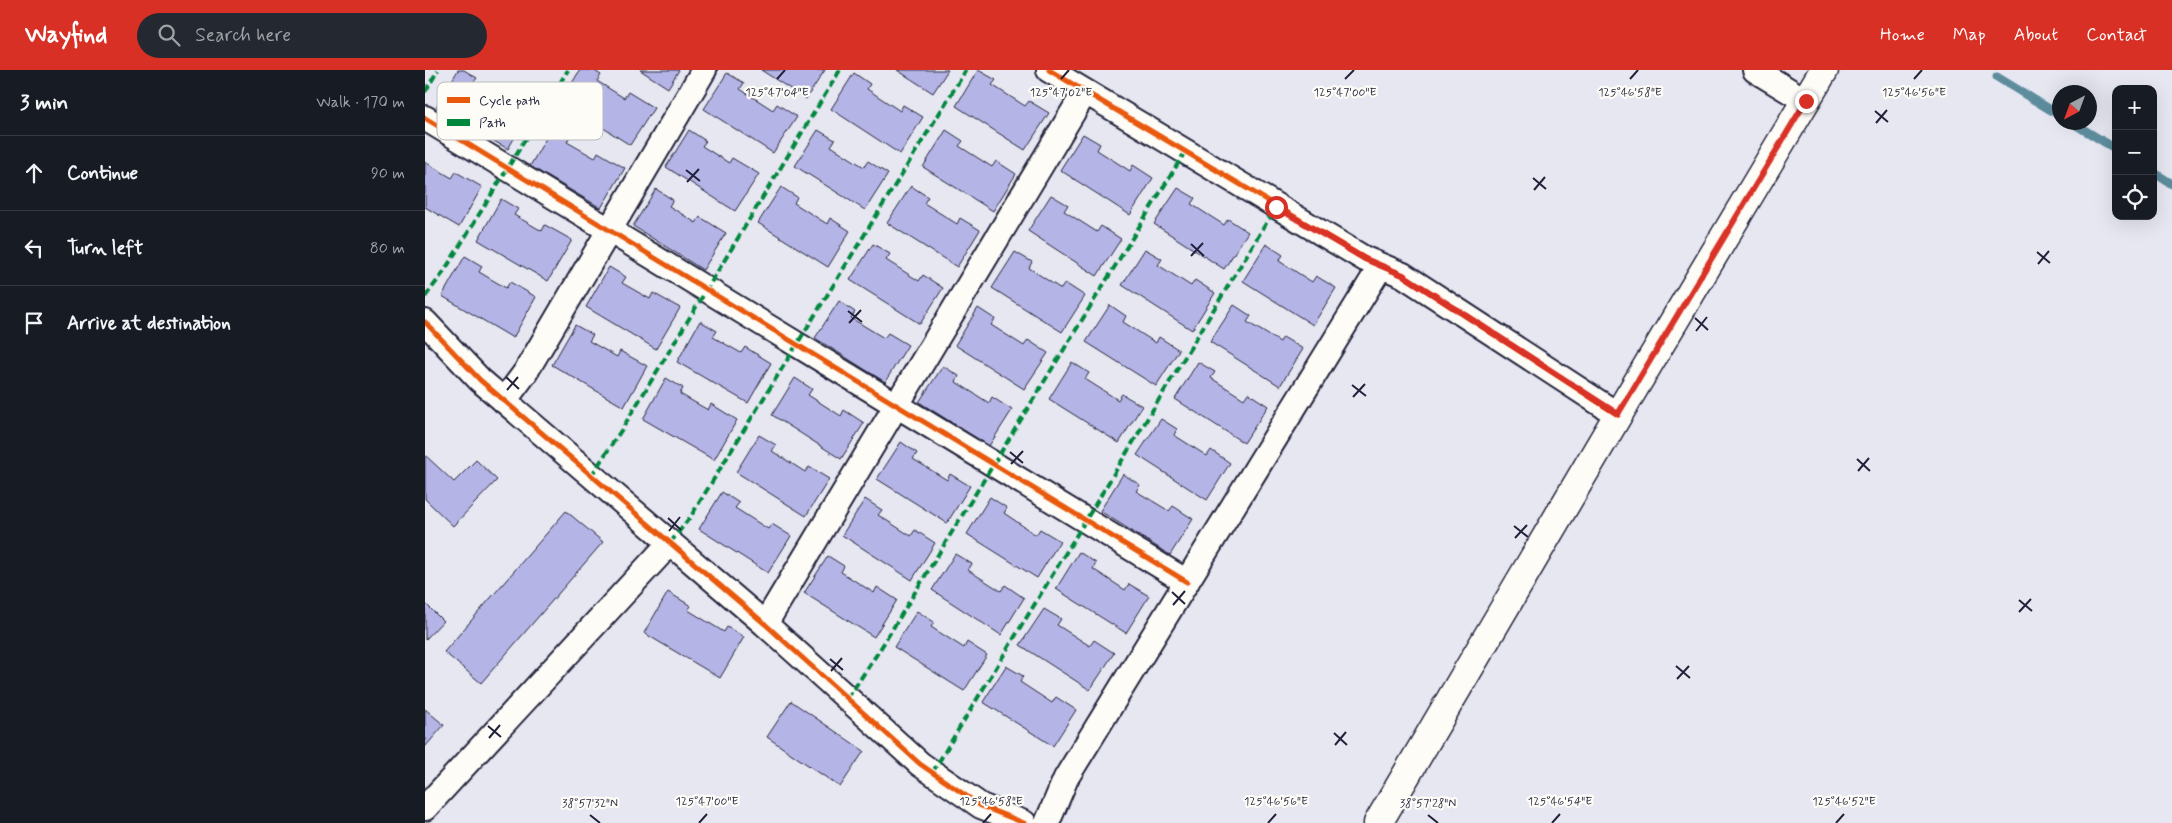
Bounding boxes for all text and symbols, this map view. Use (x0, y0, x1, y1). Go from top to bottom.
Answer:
search box (137, 13, 487, 58)
text: Wayfind (25, 20, 107, 51)
icon: search (155, 21, 183, 49)
text: Search here (195, 23, 291, 48)
text: Home (1880, 23, 1925, 47)
text: Map (1953, 23, 1986, 47)
text: About (2014, 23, 2058, 47)
text: Contact (2086, 23, 2147, 47)
legend (437, 82, 603, 140)
text: 125°47'04"E (745, 85, 809, 101)
text: 125°47'02"E (1030, 85, 1092, 101)
text: 125°47'00"E (1314, 85, 1376, 101)
text: 125°46'58"E (1598, 85, 1662, 101)
text: 125°46'56"E (1882, 85, 1946, 101)
north arrow (2052, 85, 2097, 130)
map controls (2112, 85, 2157, 220)
button: + (2112, 85, 2157, 130)
text: 3 min (20, 89, 68, 117)
route end (1795, 90, 1818, 113)
text: Walk · 170 m (316, 92, 405, 113)
text: Cycle path (479, 92, 540, 110)
text: Path (479, 114, 506, 132)
button: − (2112, 130, 2157, 175)
icon: ahead (20, 159, 48, 187)
text: Continue (67, 161, 138, 186)
text: 90 m (371, 163, 405, 184)
button: locate (2112, 175, 2157, 220)
route start (1265, 196, 1288, 219)
icon: left (20, 234, 48, 262)
text: Turn left (67, 236, 143, 261)
text: 80 m (370, 238, 405, 259)
icon: arrive (20, 309, 48, 337)
text: Arrive at destination (67, 311, 231, 336)
text: 125°47'00"E (676, 794, 738, 810)
text: 125°46'58"E (959, 794, 1023, 810)
text: 125°46'56"E (1244, 794, 1308, 810)
text: 125°46'54"E (1528, 794, 1592, 810)
text: 125°46'52"E (1812, 794, 1876, 810)
text: 38°57'32"N (562, 796, 618, 812)
text: 38°57'28"N (1400, 796, 1456, 812)

